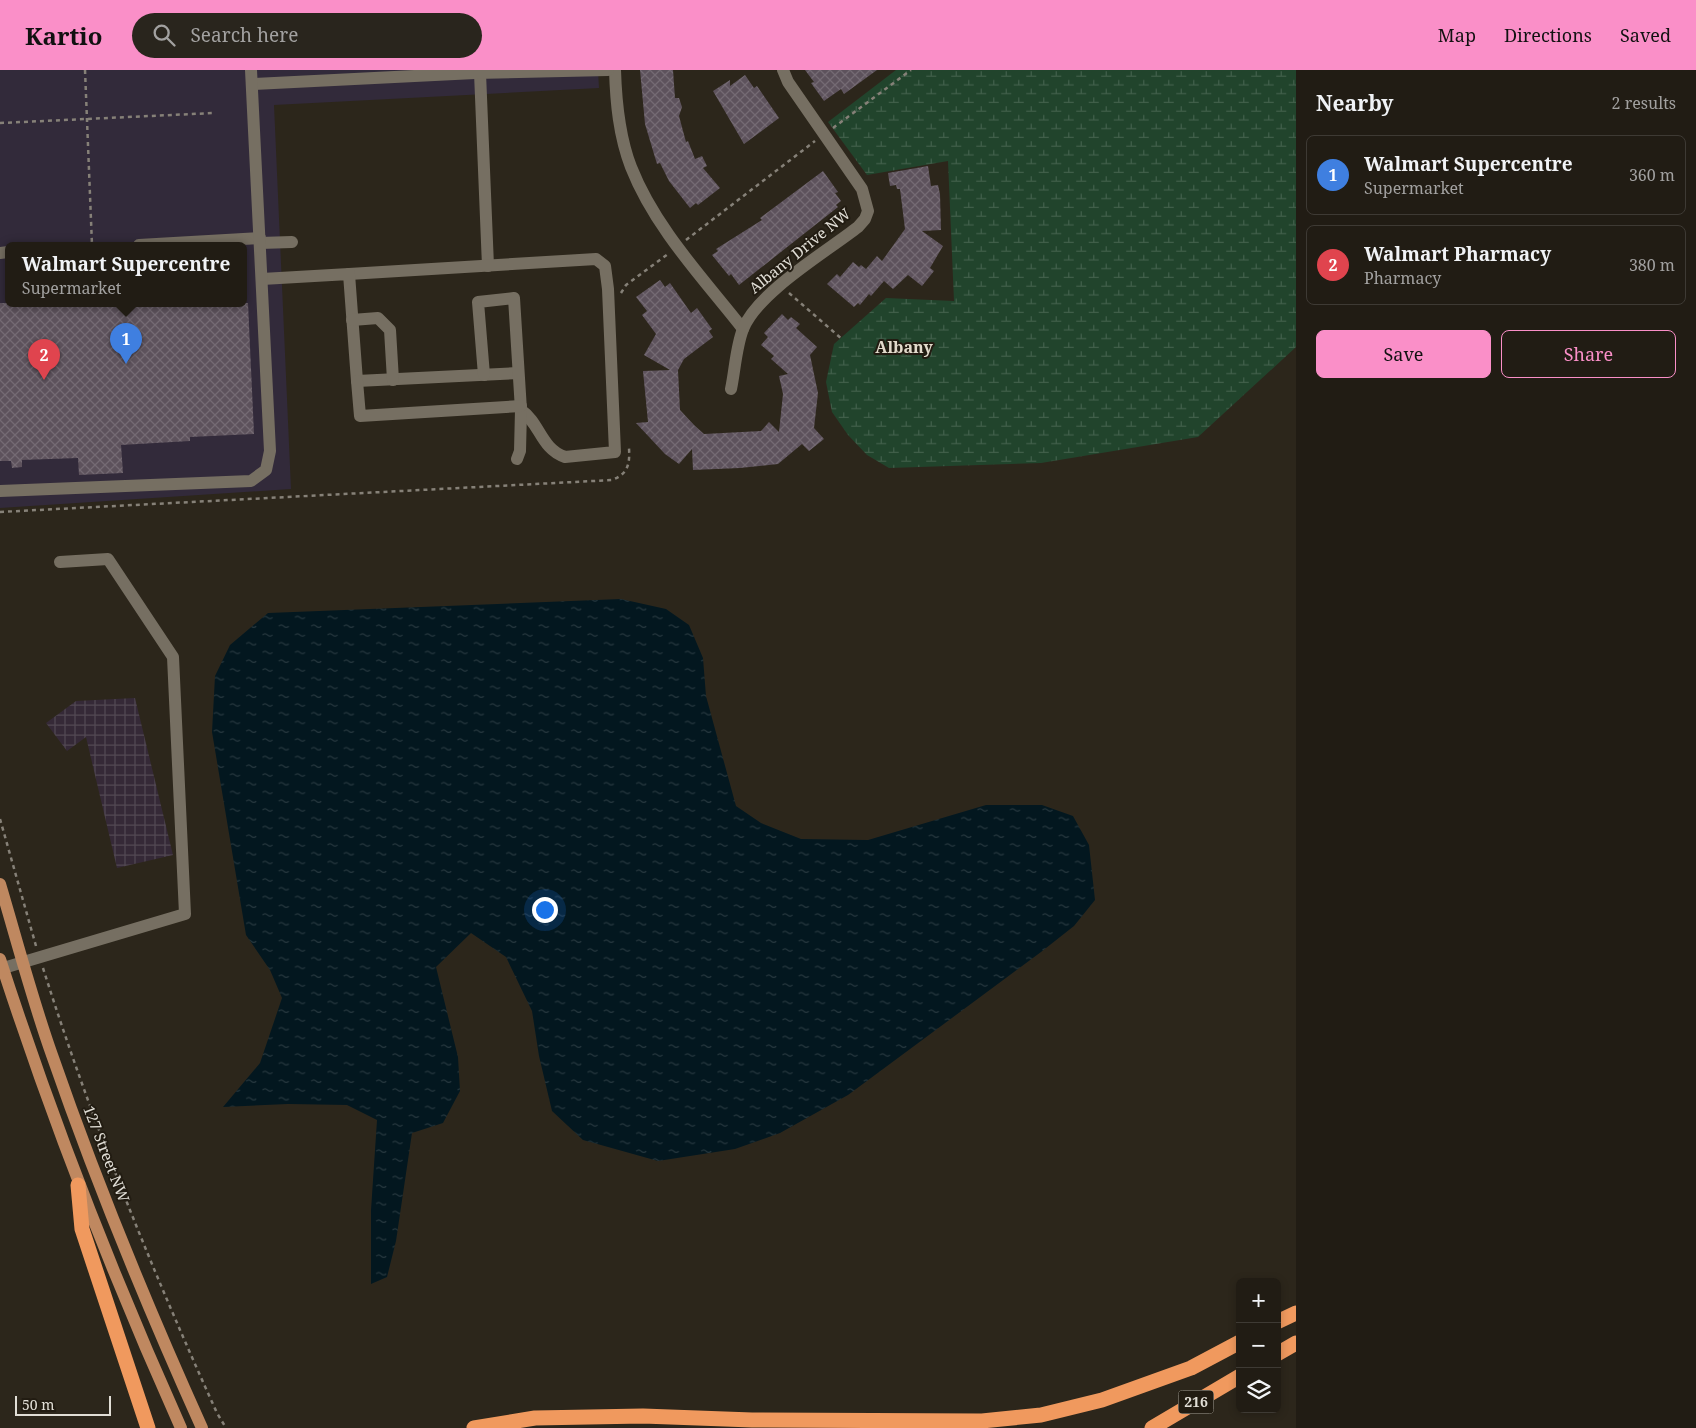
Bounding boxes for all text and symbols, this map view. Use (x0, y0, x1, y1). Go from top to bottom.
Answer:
search box (132, 13, 482, 58)
text: Kartio (25, 19, 102, 52)
icon: search (150, 21, 178, 49)
text: Search here (190, 22, 298, 48)
text: Map (1438, 23, 1476, 47)
text: Directions (1504, 23, 1592, 47)
text: Saved (1620, 23, 1671, 47)
text: Nearby (1316, 89, 1394, 117)
text: 2 results (1612, 92, 1676, 114)
text: Walmart Supercentre (1364, 151, 1573, 177)
text: 1 (1328, 164, 1338, 186)
text: 360 m (1629, 164, 1675, 186)
text: Supermarket (1364, 177, 1464, 199)
street label: Albany Drive NW (744, 203, 855, 297)
text: Walmart Pharmacy (1364, 241, 1551, 267)
popup (5, 242, 247, 307)
text: Walmart Supercentre (22, 251, 230, 277)
text: 2 (1328, 254, 1338, 276)
text: 380 m (1629, 254, 1675, 276)
text: Pharmacy (1364, 267, 1441, 289)
text: Supermarket (22, 277, 121, 299)
pin: 1 (110, 323, 142, 364)
button: Save (1316, 330, 1491, 378)
button: Share (1501, 330, 1676, 378)
district label: Albany (875, 336, 933, 358)
pin: 2 (28, 339, 60, 380)
your location (532, 897, 558, 923)
street label: 127 Street NW (79, 1102, 135, 1205)
map controls (1236, 1278, 1281, 1413)
button: + (1236, 1278, 1281, 1323)
button: − (1236, 1323, 1281, 1368)
button: layers (1236, 1368, 1281, 1413)
road number: 216 (1178, 1390, 1214, 1414)
scale bar (15, 1393, 111, 1416)
text: 50 m (22, 1395, 55, 1414)

